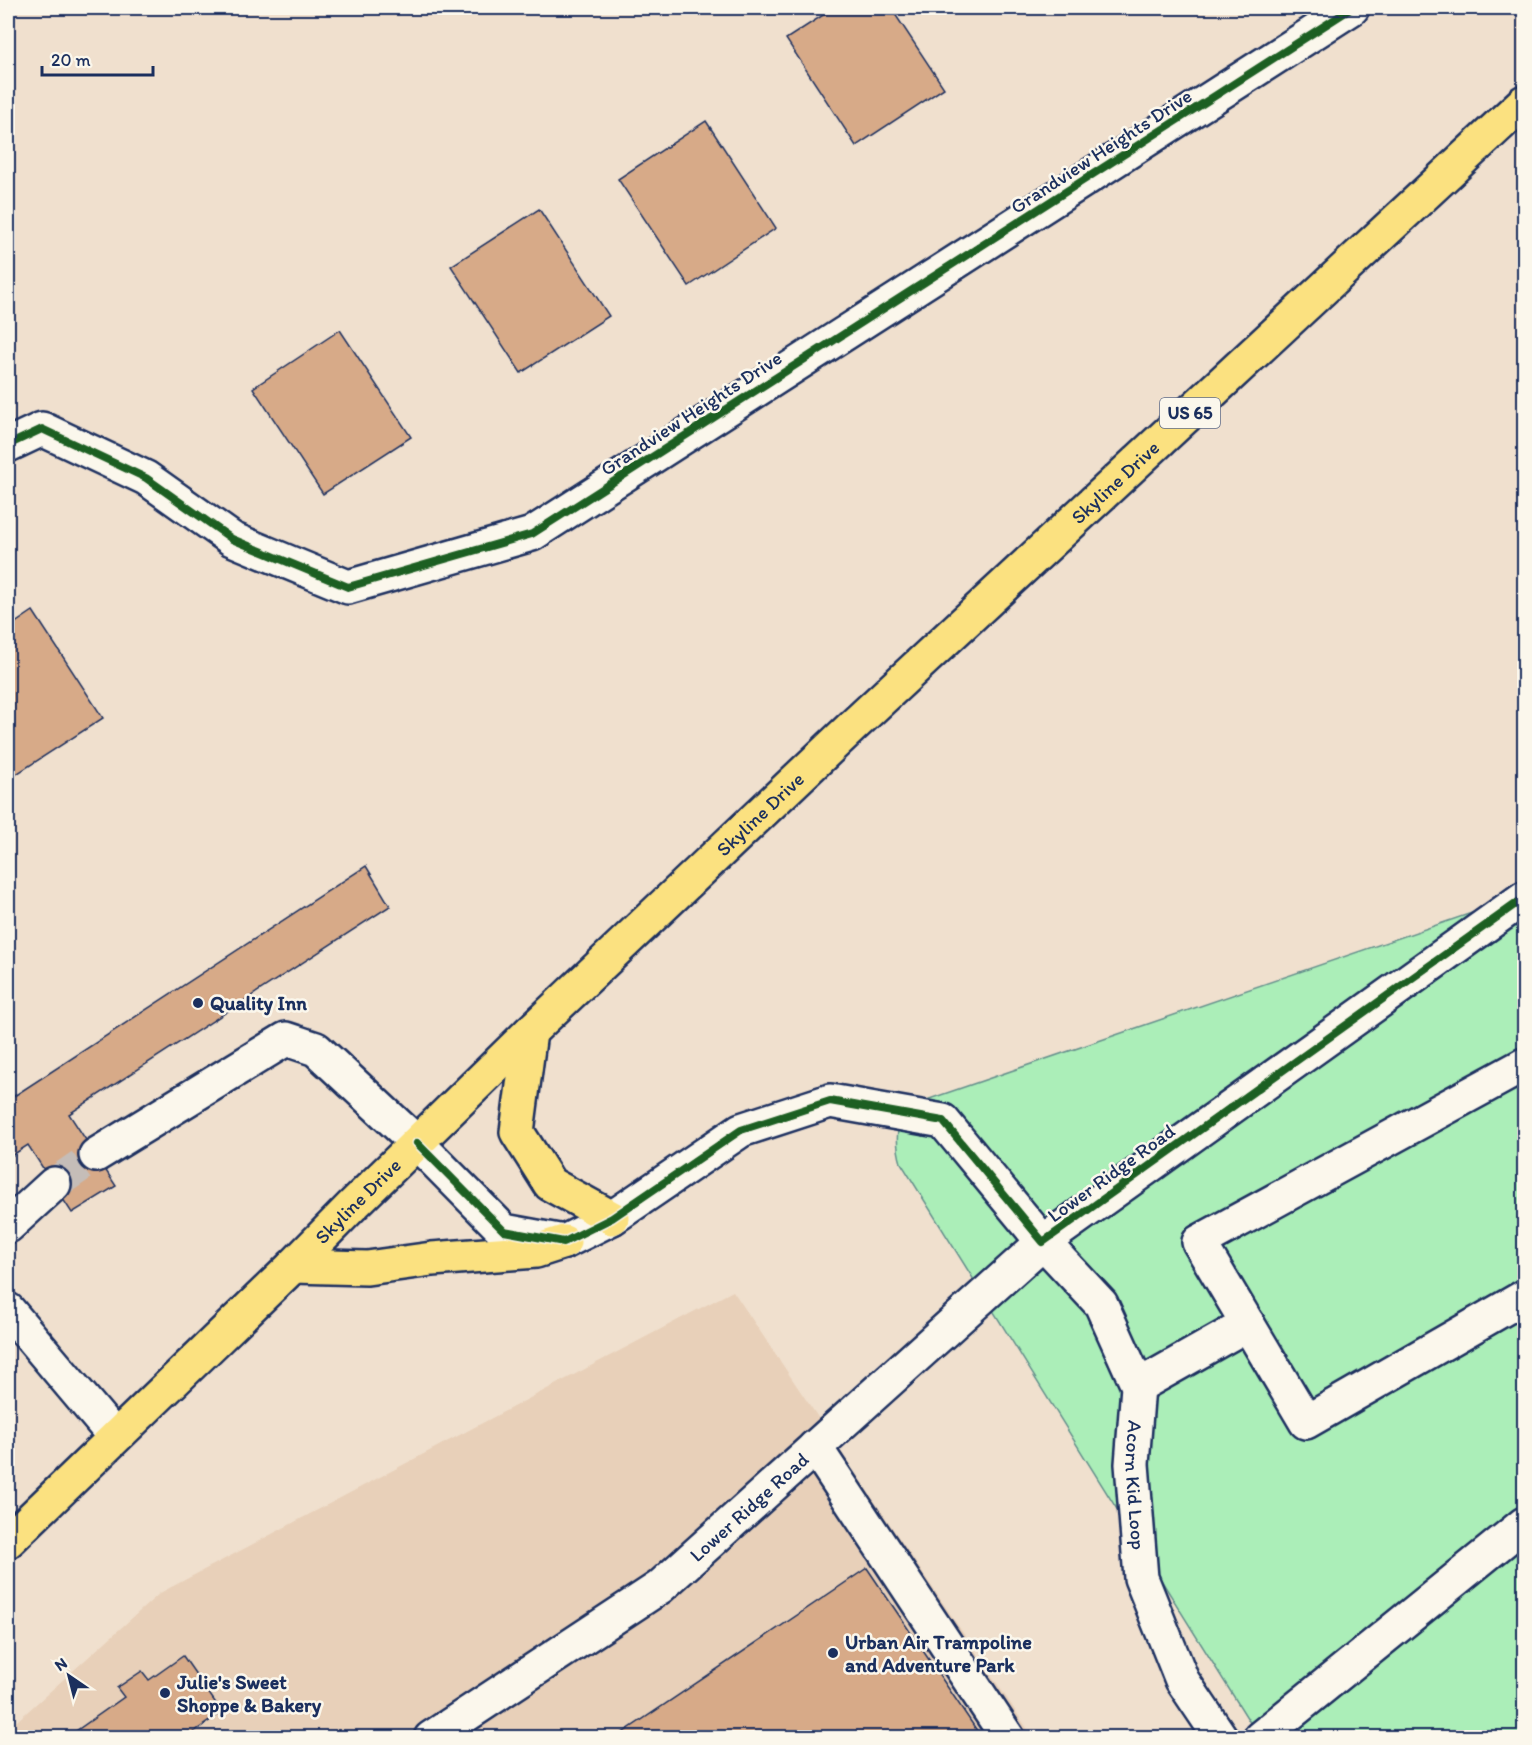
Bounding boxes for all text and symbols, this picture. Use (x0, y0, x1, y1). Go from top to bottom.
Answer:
scale bar (42, 39, 153, 77)
text: 20 m (51, 49, 91, 71)
street label: Grandview Heights Drive (1006, 83, 1196, 219)
street label: Grandview Heights Drive (596, 345, 786, 481)
road number: US 65 (1160, 398, 1220, 428)
street label: Skyline Drive (1066, 435, 1164, 529)
street label: Skyline Drive (711, 767, 809, 861)
place label: Quality Inn (210, 991, 307, 1016)
marker: Quality Inn (191, 996, 205, 1010)
street label: Lower Ridge Road (1043, 1119, 1180, 1227)
street label: Skyline Drive (310, 1153, 406, 1249)
street label: Acorn Kid Loop (1120, 1419, 1151, 1551)
street label: Lower Ridge Road (684, 1447, 814, 1567)
place label: Urban Air Trampoline and Adventure Park (845, 1630, 1032, 1677)
north arrow (39, 1646, 99, 1706)
marker: Urban Air Trampoline and Adventure Park (826, 1646, 840, 1660)
text: N (51, 1653, 71, 1675)
place label: Julie's Sweet Shoppe & Bakery (176, 1670, 322, 1718)
marker: Julie's Sweet Shoppe & Bakery (158, 1686, 172, 1700)

